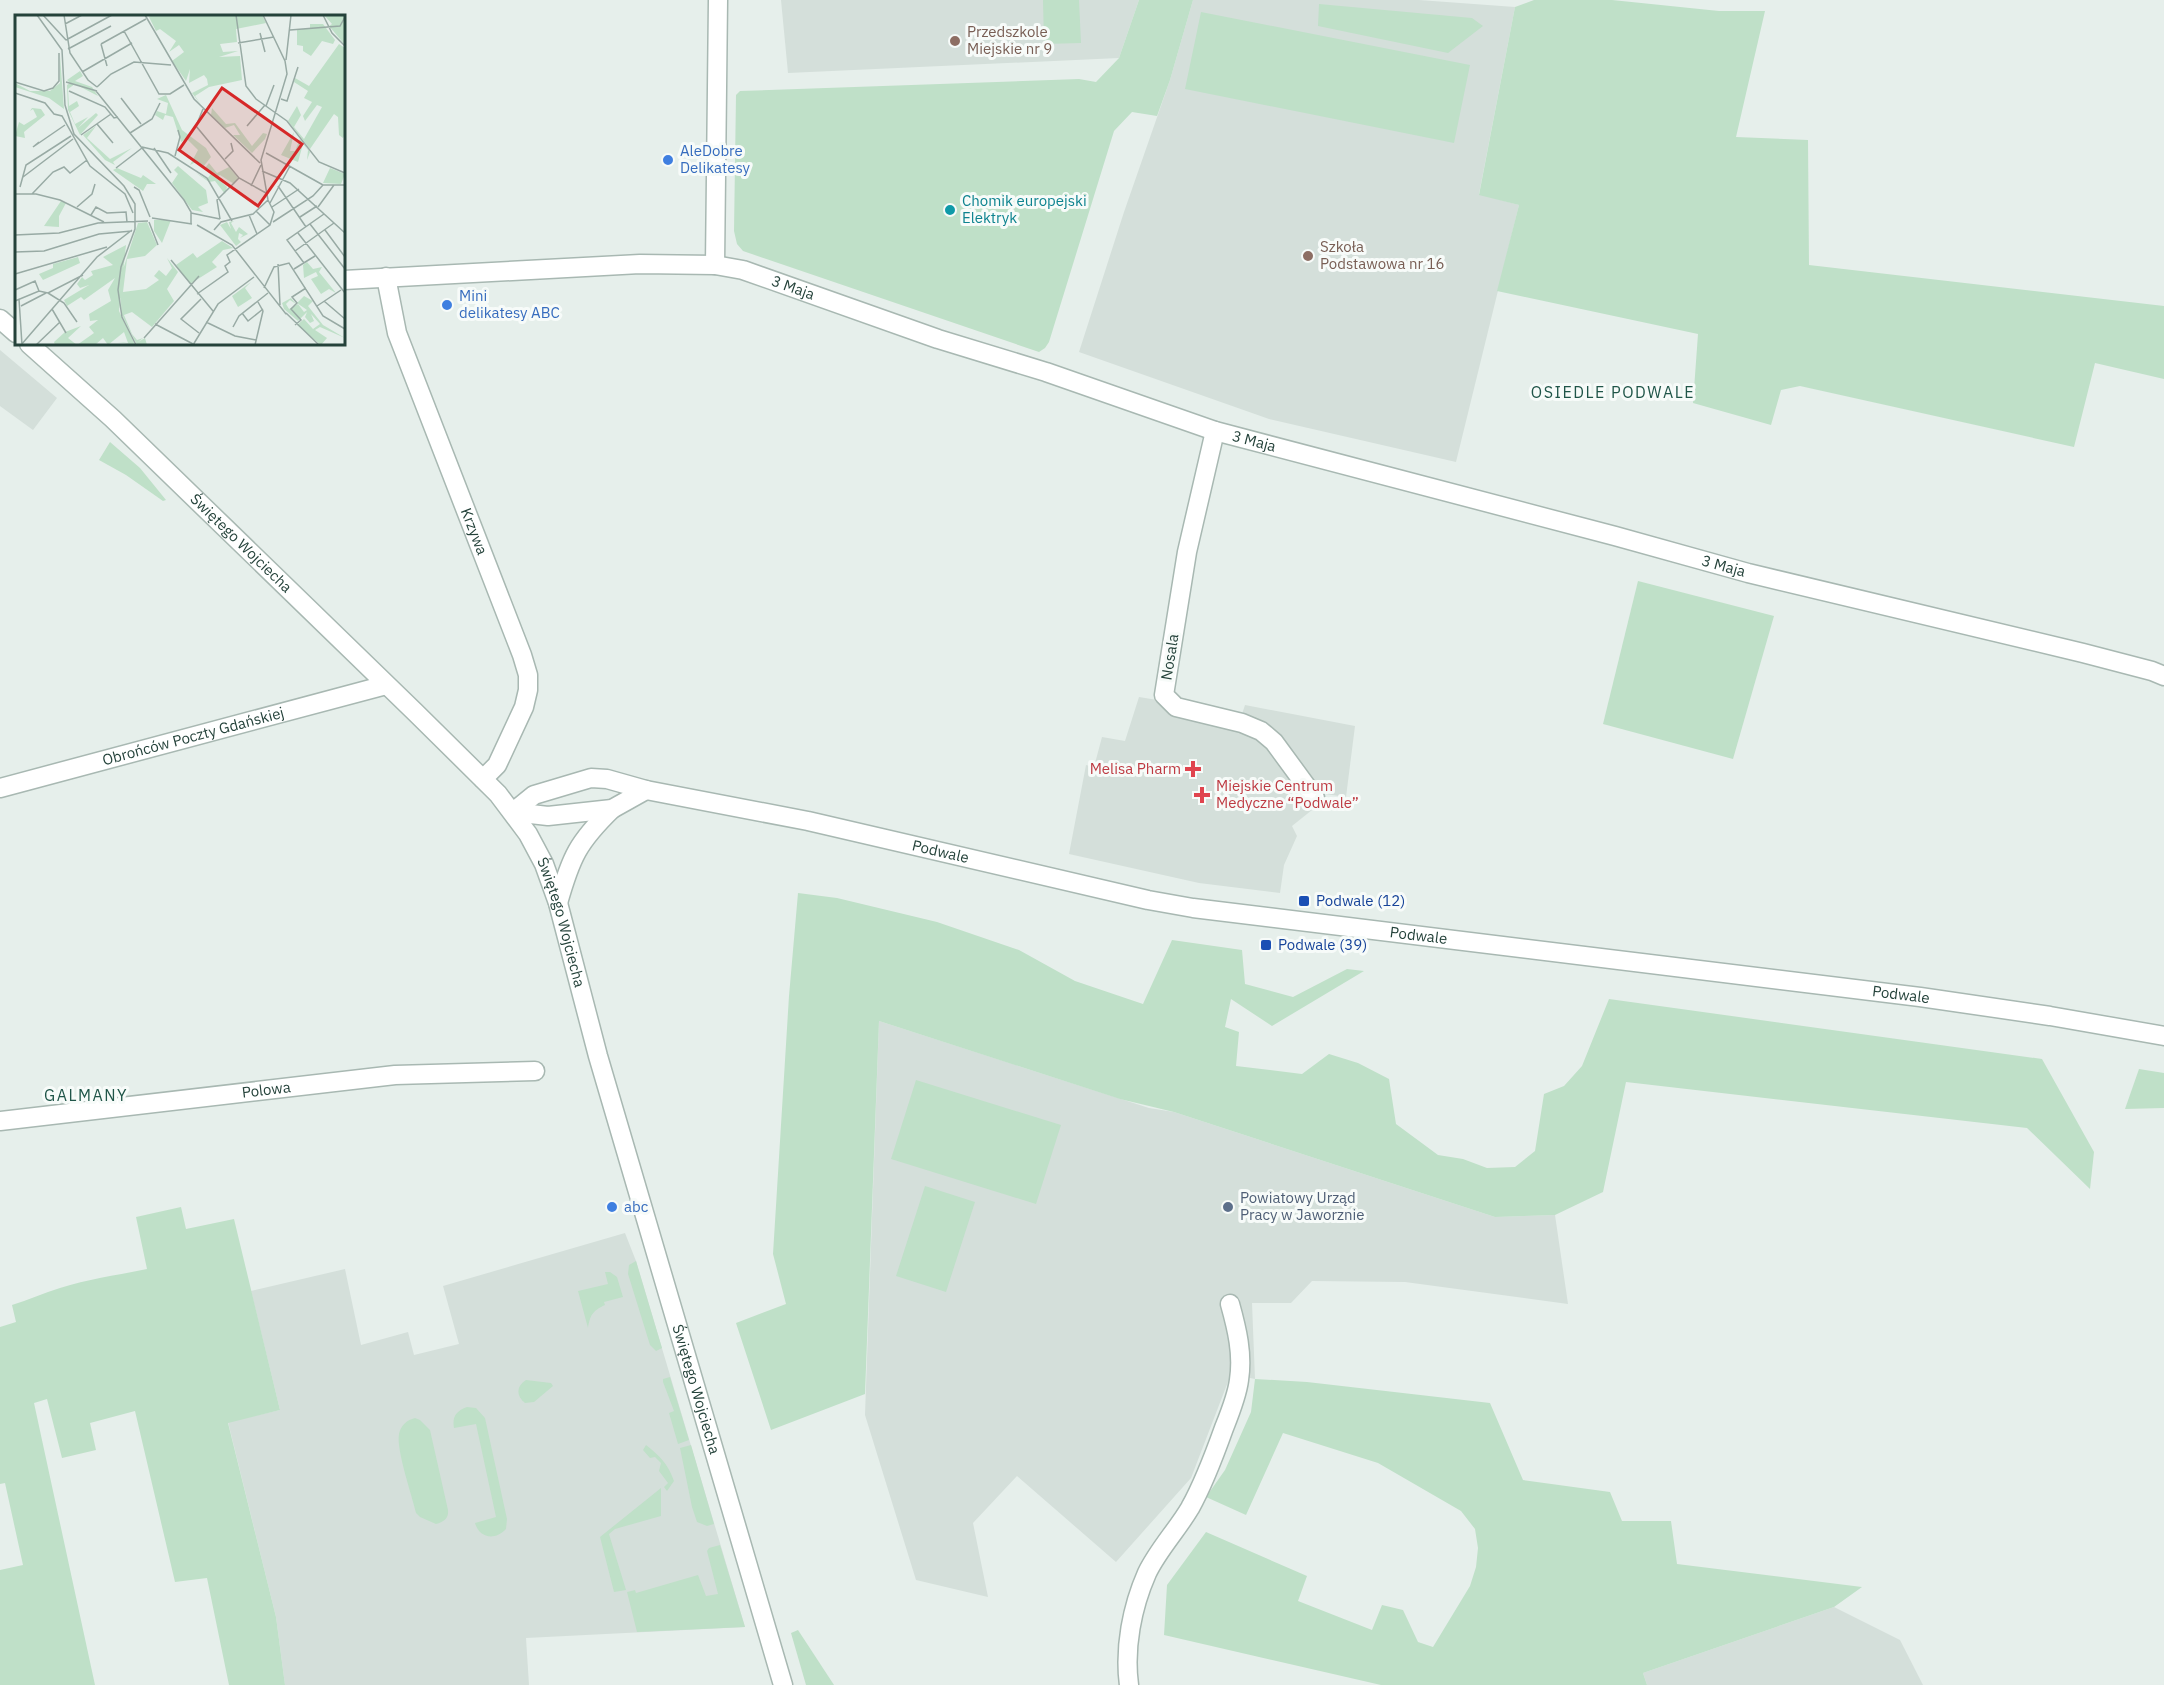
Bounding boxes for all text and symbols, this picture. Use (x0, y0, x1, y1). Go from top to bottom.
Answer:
inset map (15, 15, 345, 345)
place label: Przedszkole Miejskie nr 9 (967, 22, 1052, 58)
marker: Przedszkole Miejskie nr 9 (948, 34, 962, 48)
place label: AleDobre Delikatesy (680, 141, 750, 177)
marker: AleDobre Delikatesy (661, 153, 675, 167)
place label: Chomik europejski Elektryk (962, 191, 1087, 227)
marker: Chomik europejski Elektryk (943, 203, 957, 217)
place label: Szkoła Podstawowa nr 16 (1320, 237, 1445, 273)
marker: Szkoła Podstawowa nr 16 (1301, 249, 1315, 263)
street label: 3 Maja (769, 271, 817, 304)
place label: Mini delikatesy ABC (459, 286, 560, 322)
marker: Mini delikatesy ABC (440, 298, 454, 312)
district label: OSIEDLE PODWALE (1531, 382, 1695, 402)
street label: 3 Maja (1230, 426, 1278, 456)
street label: Świętego Wojciecha (187, 489, 296, 597)
street label: Krzywa (457, 505, 492, 557)
street label: 3 Maja (1700, 551, 1748, 581)
street label: Nosala (1156, 633, 1183, 681)
street label: Obrońców Poczty Gdańskiej (100, 703, 286, 769)
place label: Melisa Pharm (1090, 759, 1181, 778)
marker: Melisa Pharm (1186, 762, 1200, 776)
place label: Miejskie Centrum Medyczne “Podwale” (1216, 776, 1359, 812)
marker: Miejskie Centrum Medyczne “Podwale” (1193, 786, 1211, 804)
street label: Podwale (910, 836, 971, 867)
street label: Świętego Wojciecha (533, 854, 590, 989)
place label: Podwale (12) (1316, 891, 1405, 910)
marker: Podwale (12) (1297, 894, 1311, 908)
street label: Podwale (1389, 922, 1448, 948)
place label: Podwale (39) (1278, 935, 1367, 954)
marker: Podwale (39) (1259, 938, 1273, 952)
street label: Podwale (1871, 981, 1931, 1007)
street label: Polowa (241, 1077, 292, 1102)
district label: GALMANY (44, 1085, 128, 1105)
place label: Powiatowy Urząd Pracy w Jaworznie (1240, 1188, 1364, 1224)
place label: abc (624, 1197, 649, 1216)
marker: abc (605, 1200, 619, 1214)
marker: Powiatowy Urząd Pracy w Jaworznie (1221, 1200, 1235, 1214)
street label: Świętego Wojciecha (668, 1322, 725, 1456)

